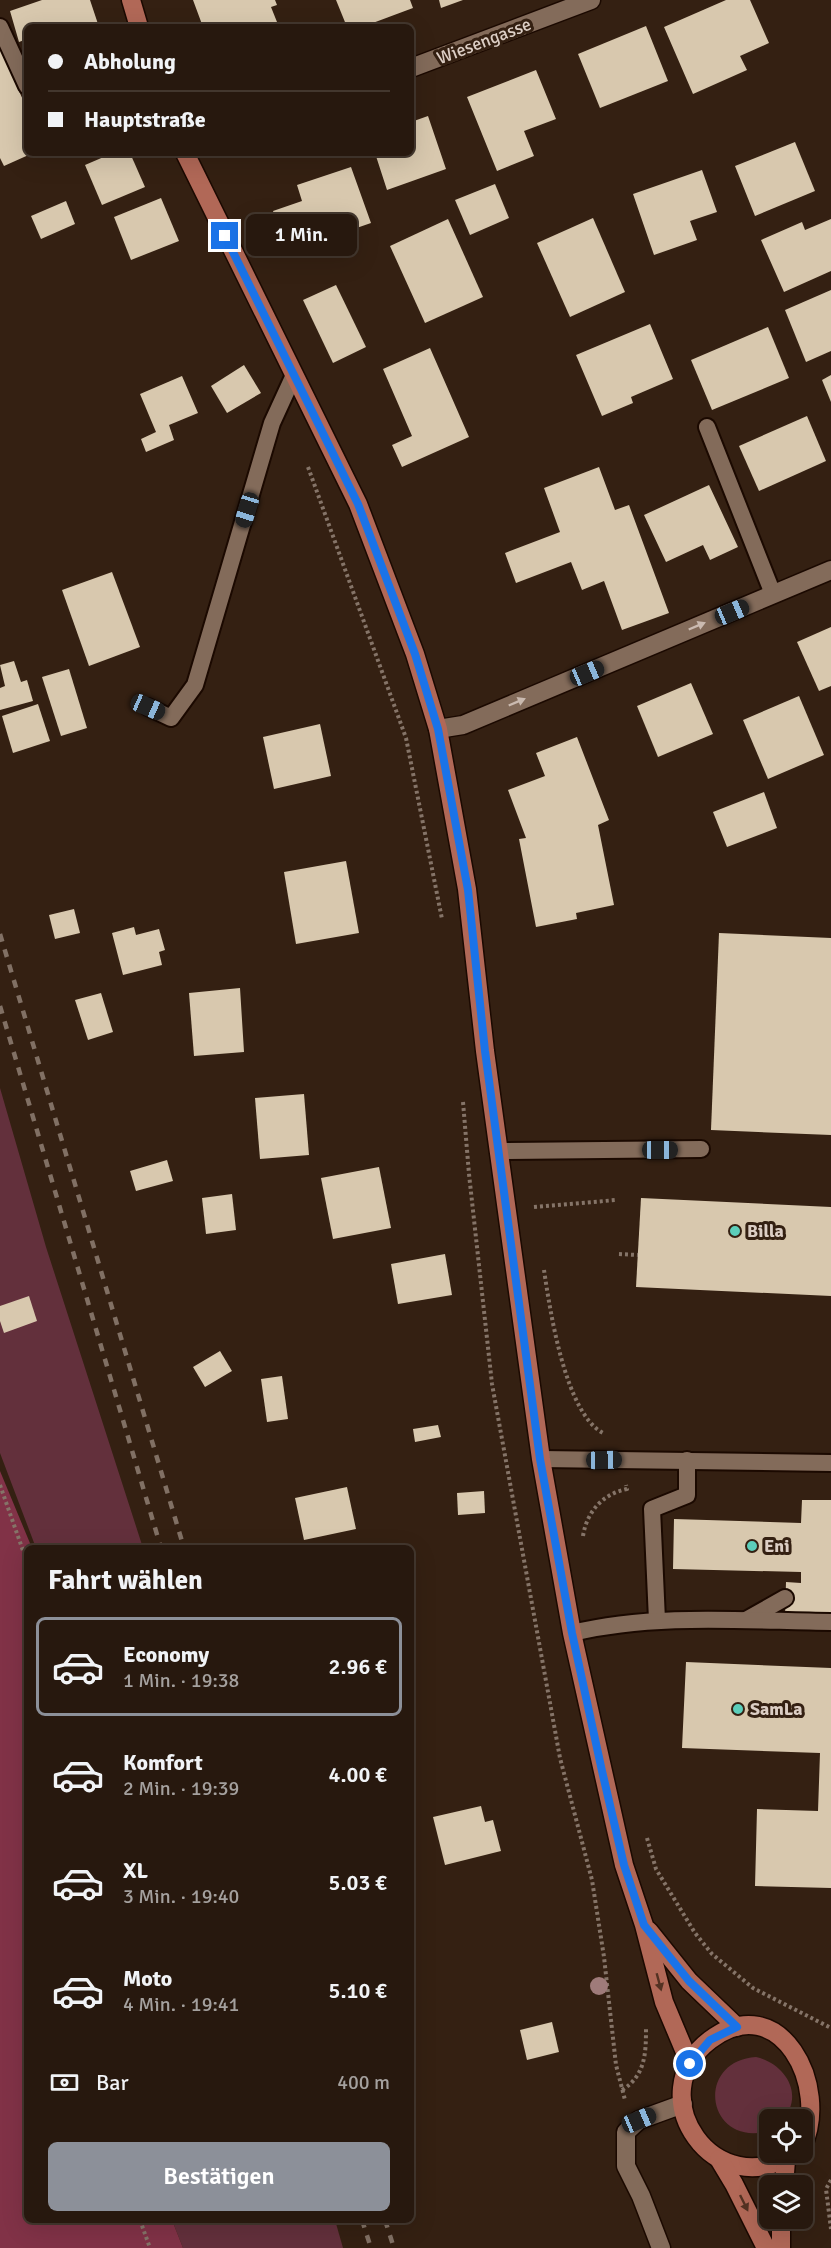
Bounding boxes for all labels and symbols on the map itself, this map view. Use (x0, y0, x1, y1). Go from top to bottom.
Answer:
street label: Wiesengasse (434, 13, 534, 69)
callout: 1 Min. (246, 215, 357, 257)
route end (211, 222, 238, 249)
car (233, 490, 261, 530)
car (712, 597, 752, 627)
one-way arrow (688, 621, 706, 631)
car (567, 658, 607, 688)
car (128, 691, 168, 723)
one-way arrow (508, 697, 526, 706)
car (642, 1141, 678, 1159)
place label: Billa (747, 1220, 784, 1242)
marker: Billa (728, 1224, 742, 1238)
car (586, 1451, 622, 1469)
place label: Eni (764, 1535, 790, 1557)
marker: Eni (745, 1539, 759, 1553)
place label: SamLa (750, 1698, 802, 1720)
marker: SamLa (731, 1702, 745, 1716)
one-way arrow (655, 1973, 664, 1991)
route start (676, 2050, 703, 2077)
car (619, 2105, 659, 2135)
one-way arrow (739, 2195, 749, 2212)

